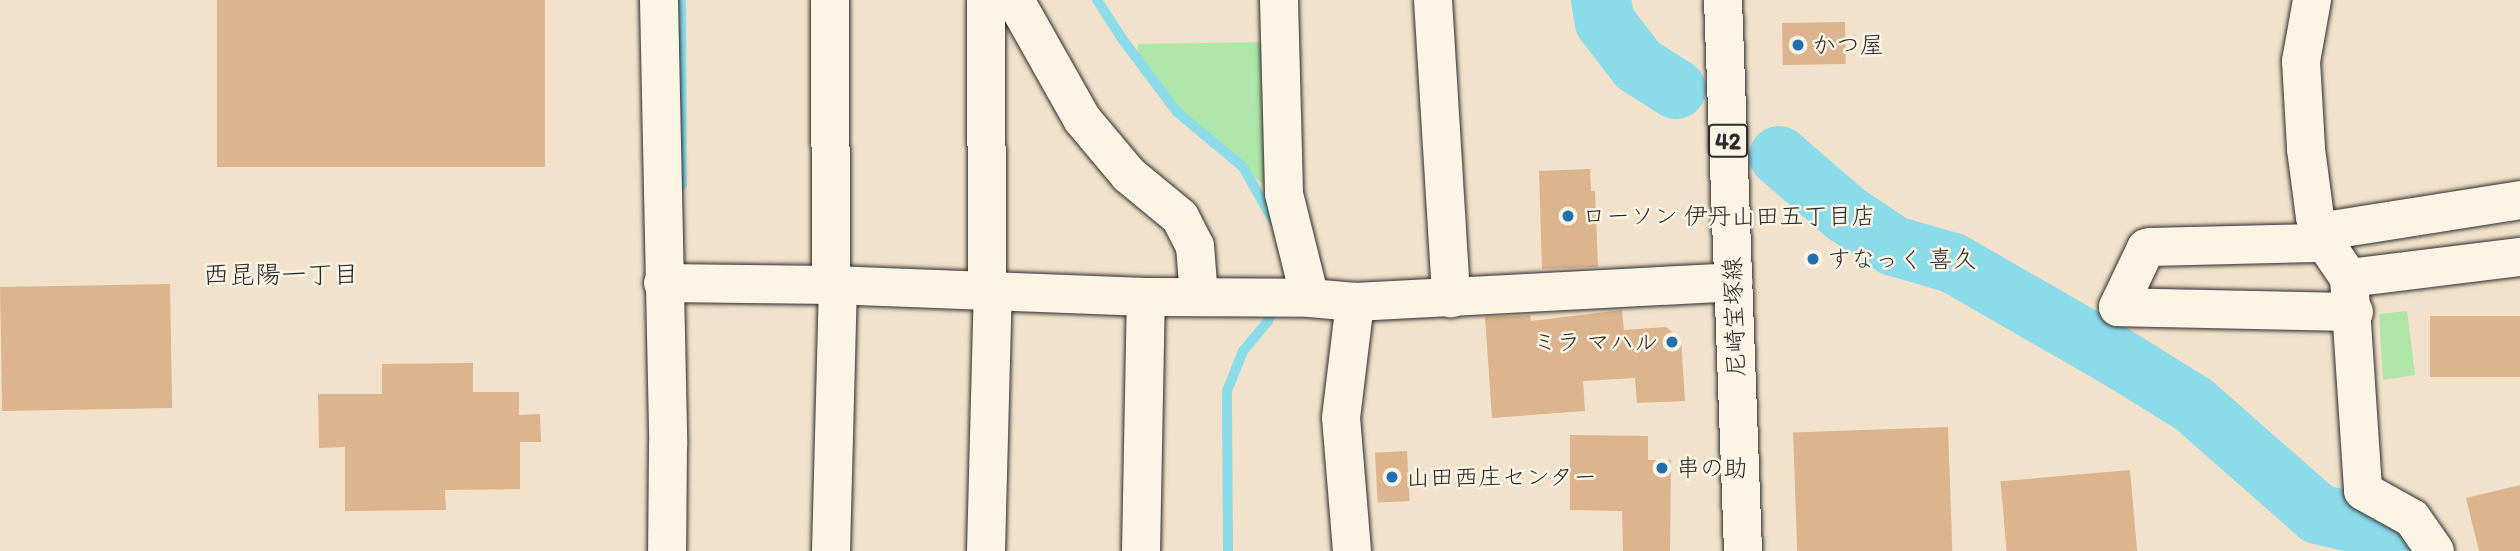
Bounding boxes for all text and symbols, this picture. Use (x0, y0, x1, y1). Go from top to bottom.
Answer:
place label: かつ屋 (1812, 31, 1884, 59)
marker: かつ屋 (1790, 37, 1806, 53)
road number: 42 (1707, 122, 1749, 160)
place label: ローソン 伊丹山田五丁目店 (1582, 202, 1875, 230)
marker: ローソン 伊丹山田五丁目店 (1560, 208, 1576, 224)
place label: すなっく 喜久 (1827, 245, 1976, 273)
marker: すなっく 喜久 (1805, 251, 1821, 267)
street label: 尼崎宝塚線 (1718, 257, 1750, 377)
district label: 西昆陽一丁目 (203, 259, 359, 291)
place label: ミラ マハル (1533, 328, 1658, 356)
marker: ミラ マハル (1664, 334, 1680, 350)
place label: 串の助 (1676, 454, 1748, 482)
marker: 串の助 (1654, 460, 1670, 476)
place label: 山田西庄センター (1406, 463, 1598, 491)
marker: 山田西庄センター (1384, 469, 1400, 485)

